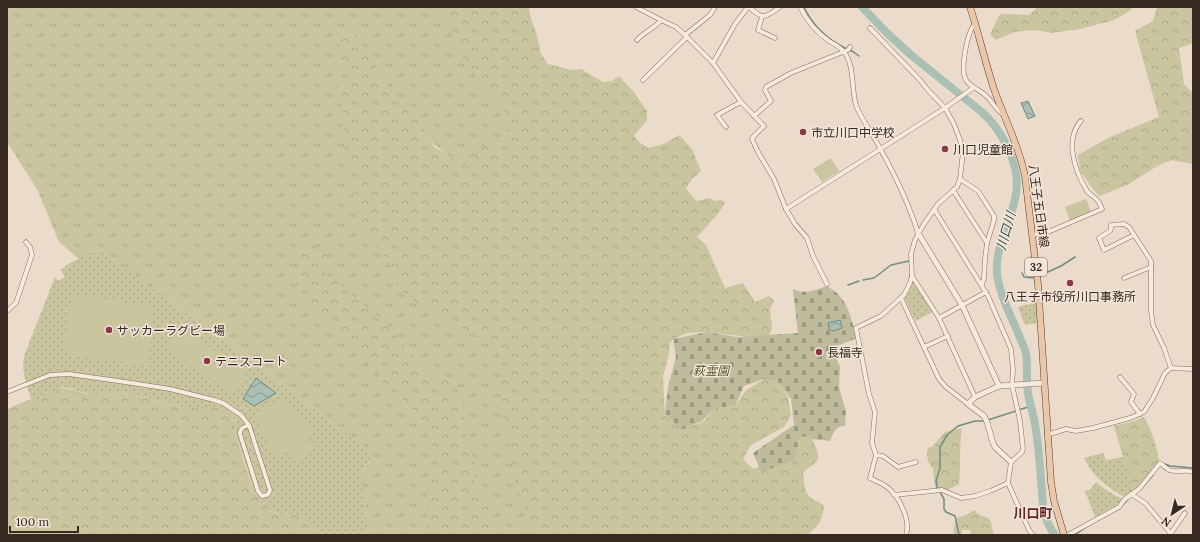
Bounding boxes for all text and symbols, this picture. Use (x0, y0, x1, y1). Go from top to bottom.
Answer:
place label: 市立川口中学校 (811, 125, 895, 140)
marker: 市立川口中学校 (798, 127, 808, 137)
place label: 川口児童館 (953, 142, 1013, 157)
marker: 川口児童館 (940, 144, 950, 154)
street label: 八王子五日市線 (1026, 163, 1052, 249)
water label: 川口川 (992, 208, 1020, 252)
road number: 32 (1025, 258, 1047, 276)
marker: 八王子市役所川口事務所 (1065, 278, 1075, 288)
place label: 八王子市役所川口事務所 (1004, 289, 1136, 304)
place label: サッカーラグビー場 (117, 323, 225, 338)
marker: サッカーラグビー場 (104, 325, 114, 335)
place label: 長福寺 (827, 345, 863, 360)
marker: 長福寺 (814, 347, 824, 357)
place label: テニスコート (215, 354, 287, 369)
marker: テニスコート (202, 356, 212, 366)
park label: 萩霊園 (693, 363, 731, 378)
north arrow (1152, 494, 1192, 534)
district label: 川口町 (1013, 505, 1053, 522)
scale bar (10, 508, 78, 534)
text: 100 m (16, 514, 49, 529)
text: N (1158, 514, 1174, 530)

